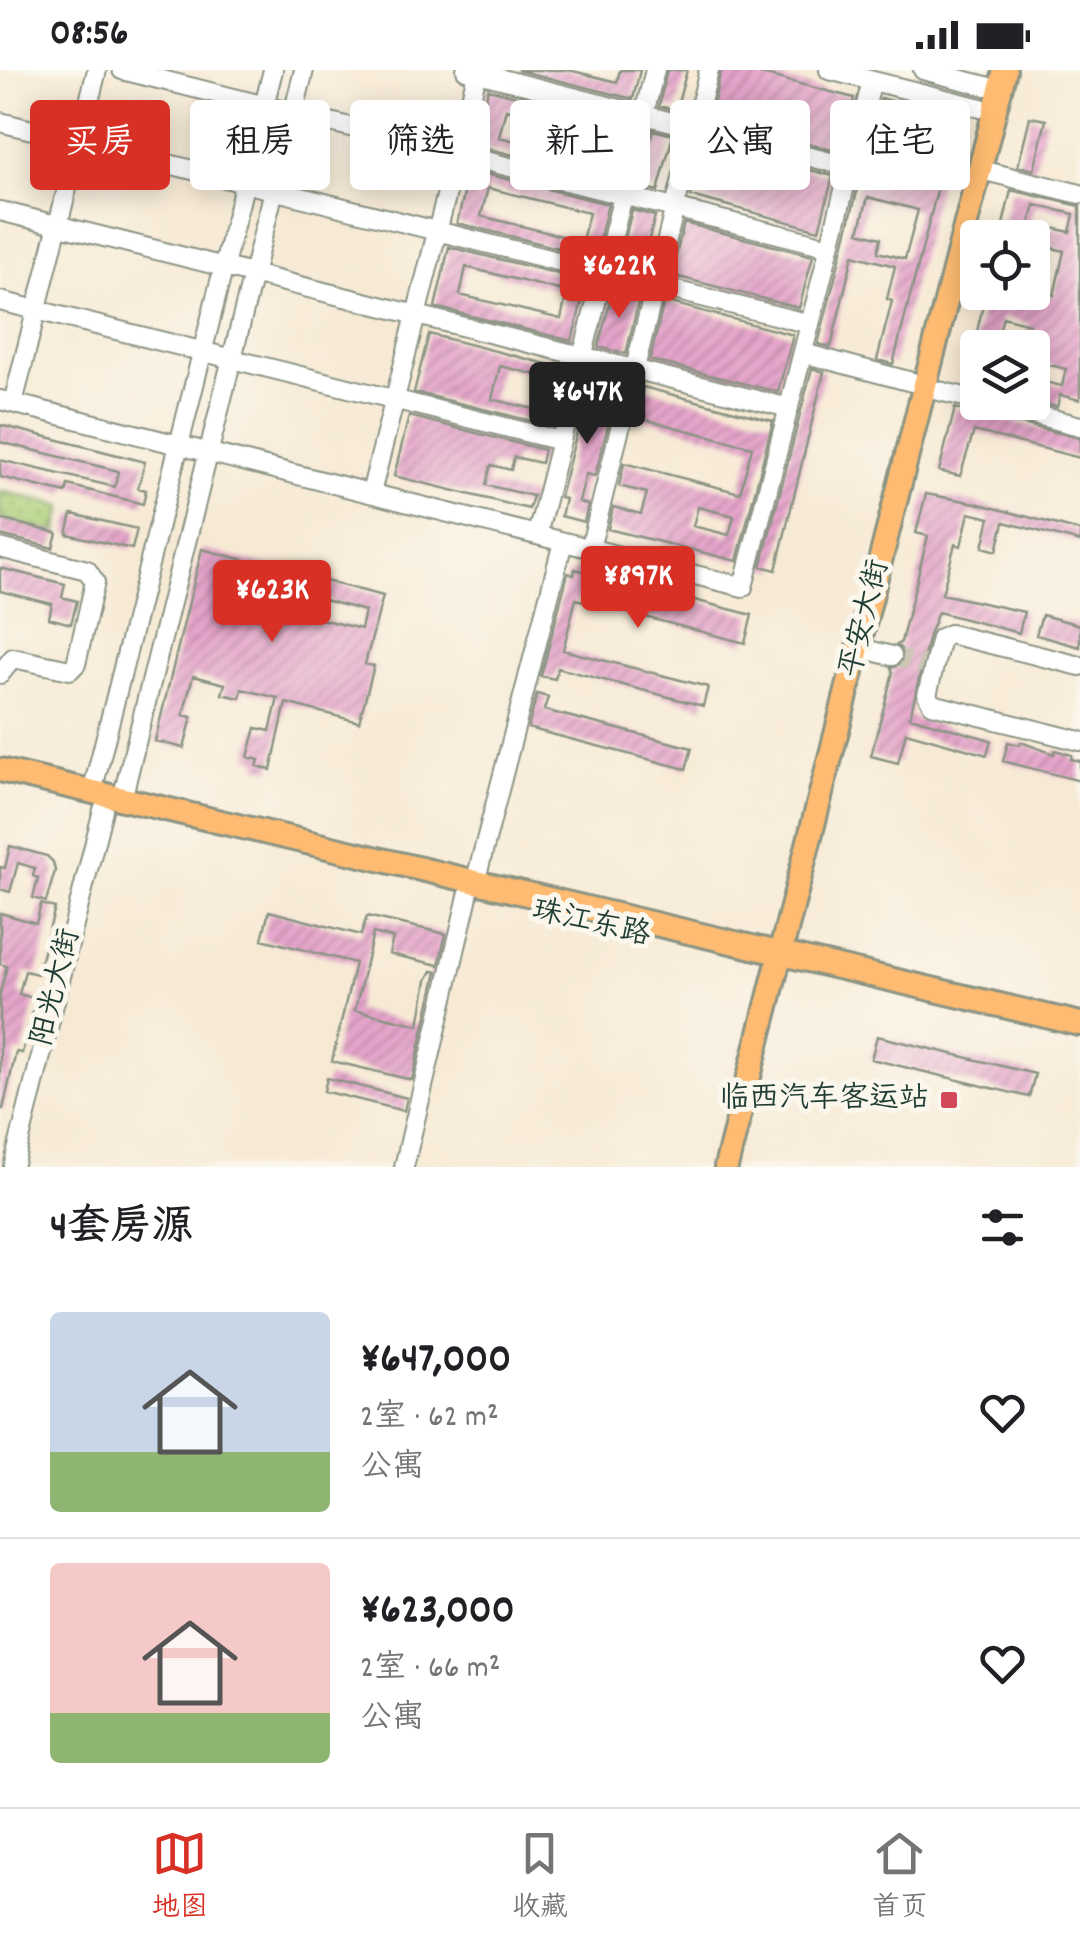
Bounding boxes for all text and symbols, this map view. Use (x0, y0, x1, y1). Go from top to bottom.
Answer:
text: 08:56 (50, 8, 128, 63)
chip: 买房 (30, 100, 170, 190)
chip: 租房 (190, 100, 330, 190)
chip: 筛选 (350, 100, 490, 190)
chip: 新上 (510, 100, 650, 190)
chip: 公寓 (670, 100, 810, 190)
chip: 住宅 (830, 100, 970, 190)
map controls (960, 220, 1050, 420)
button: locate (960, 220, 1050, 310)
pin: ¥622K (549, 236, 689, 321)
text: ¥622K (582, 245, 656, 291)
button: layers (960, 330, 1050, 420)
pin: ¥647K (517, 362, 657, 447)
text: ¥647K (551, 371, 623, 417)
pin: ¥897K (568, 546, 708, 631)
text: ¥897K (603, 555, 673, 601)
street label: 平安大街 (832, 556, 902, 682)
pin: ¥623K (202, 560, 342, 645)
text: ¥623K (235, 569, 309, 615)
street label: 珠江东路 (528, 891, 654, 959)
street label: 阳光大街 (23, 925, 93, 1051)
place label: 临西汽车客运站 (719, 1079, 929, 1122)
marker: 临西汽车客运站 (938, 1089, 960, 1111)
text: 4套房源 (50, 1200, 193, 1260)
icon: filters (975, 1200, 1030, 1255)
text: ¥647,000 (360, 1332, 511, 1392)
icon: home (130, 1352, 250, 1472)
icon: heart (975, 1385, 1030, 1440)
text: 2室 · 62 m² (360, 1396, 499, 1442)
text: 公寓 (360, 1446, 424, 1492)
text: ¥623,000 (360, 1583, 515, 1643)
icon: home (130, 1603, 250, 1723)
icon: heart (975, 1636, 1030, 1691)
text: 2室 · 66 m² (360, 1647, 500, 1693)
text: 公寓 (360, 1697, 424, 1743)
tab: 地图 (152, 1826, 208, 1930)
tab: 收藏 (512, 1826, 568, 1930)
tab: 首页 (872, 1826, 928, 1930)

